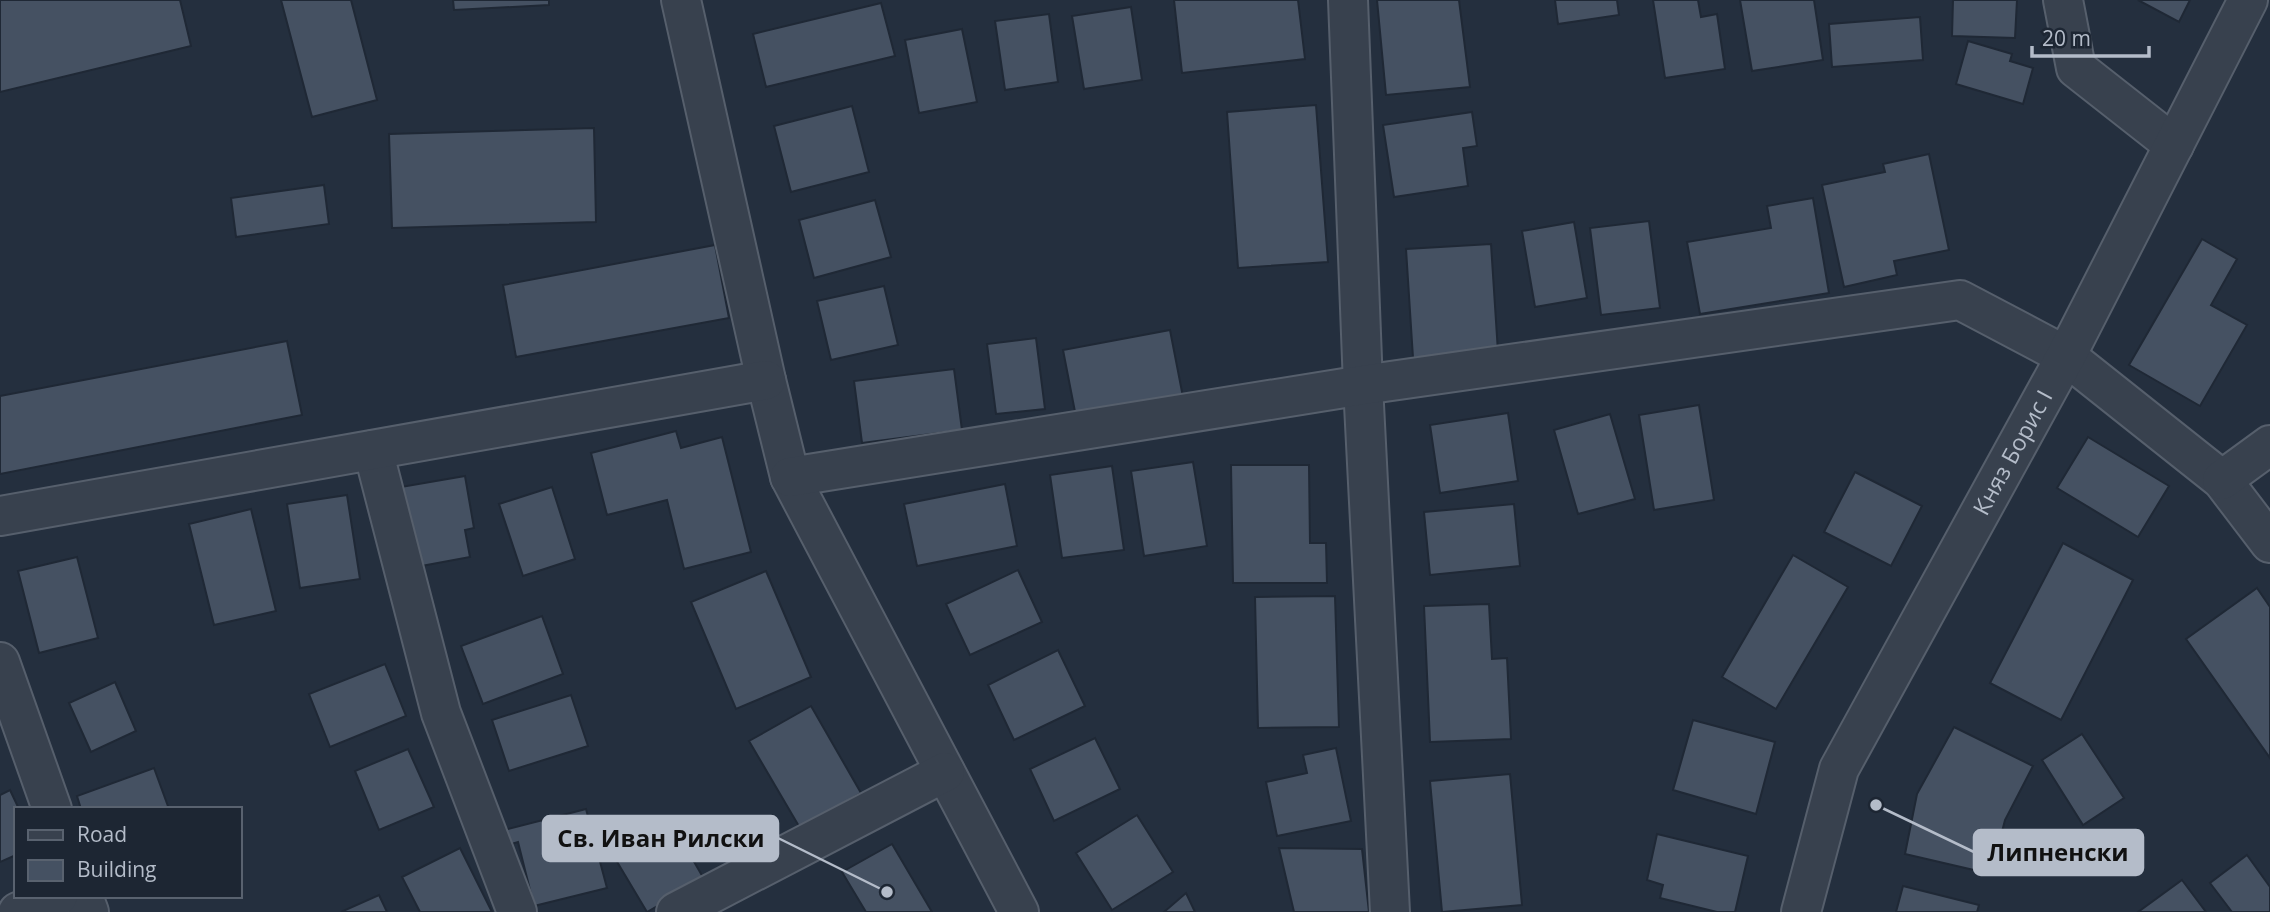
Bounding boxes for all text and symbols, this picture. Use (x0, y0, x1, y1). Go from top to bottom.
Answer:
scale bar (2032, 14, 2149, 58)
text: 20 m (2042, 24, 2091, 52)
street label: Княз Борис I (1965, 384, 2059, 521)
legend (14, 807, 242, 898)
callout: Св. Иван Рилски (543, 816, 778, 861)
text: Road (77, 820, 127, 848)
text: Св. Иван Рилски (557, 821, 765, 854)
callout: Липненски (1974, 830, 2143, 875)
text: Липненски (1987, 835, 2129, 868)
text: Building (77, 855, 156, 883)

